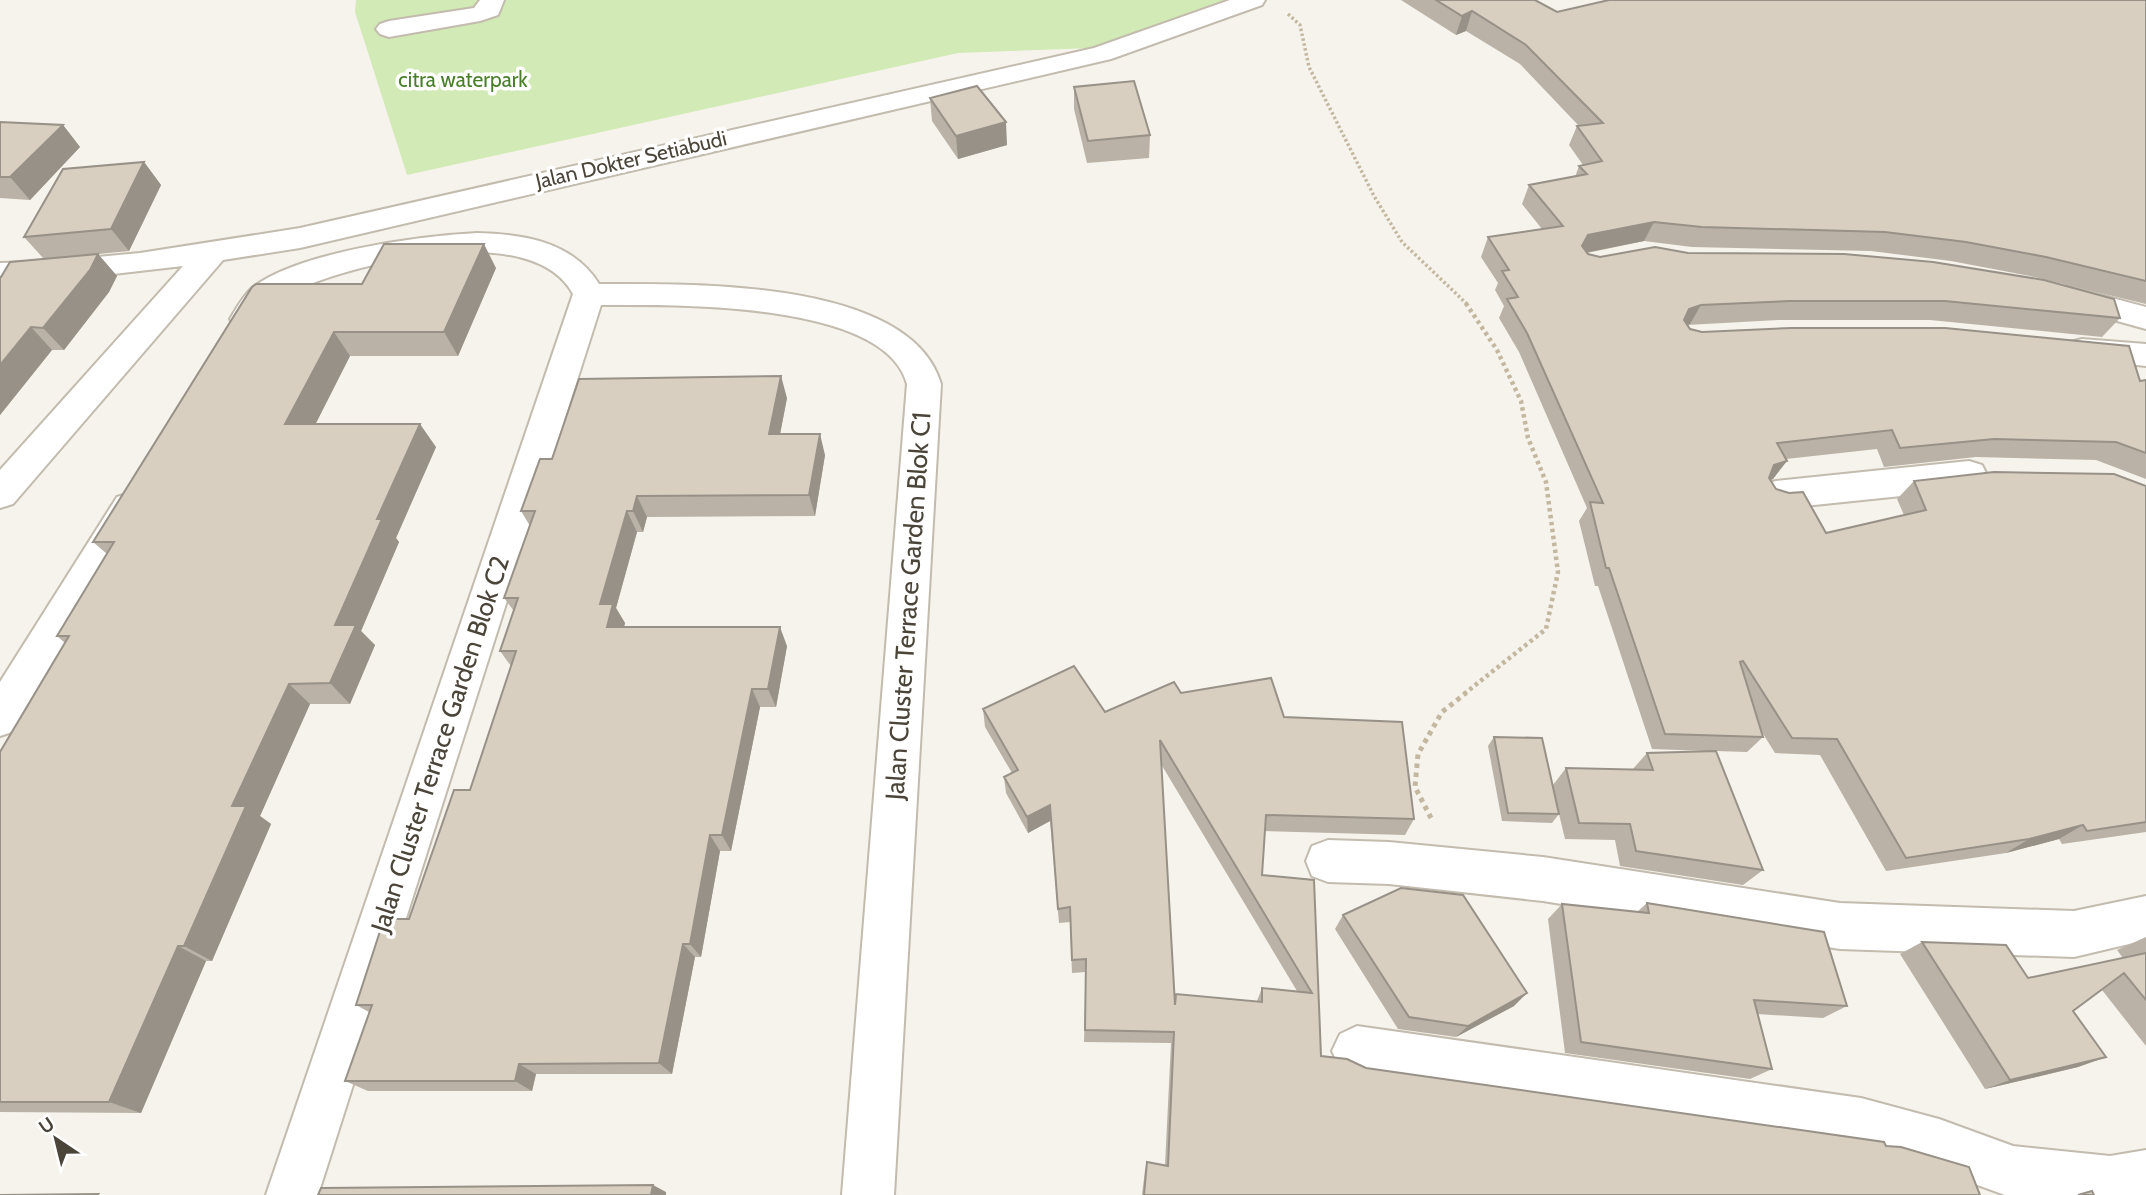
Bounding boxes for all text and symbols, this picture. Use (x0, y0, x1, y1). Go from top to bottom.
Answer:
park label: citra waterpark (398, 67, 528, 92)
street label: Jalan Dokter Setiabudi (532, 125, 729, 194)
street label: Jalan Cluster Terrace Garden Blok C1 (878, 411, 938, 802)
street label: Jalan Cluster Terrace Garden Blok C2 (364, 552, 516, 937)
north arrow (21, 1104, 91, 1174)
text: U (34, 1112, 59, 1139)

